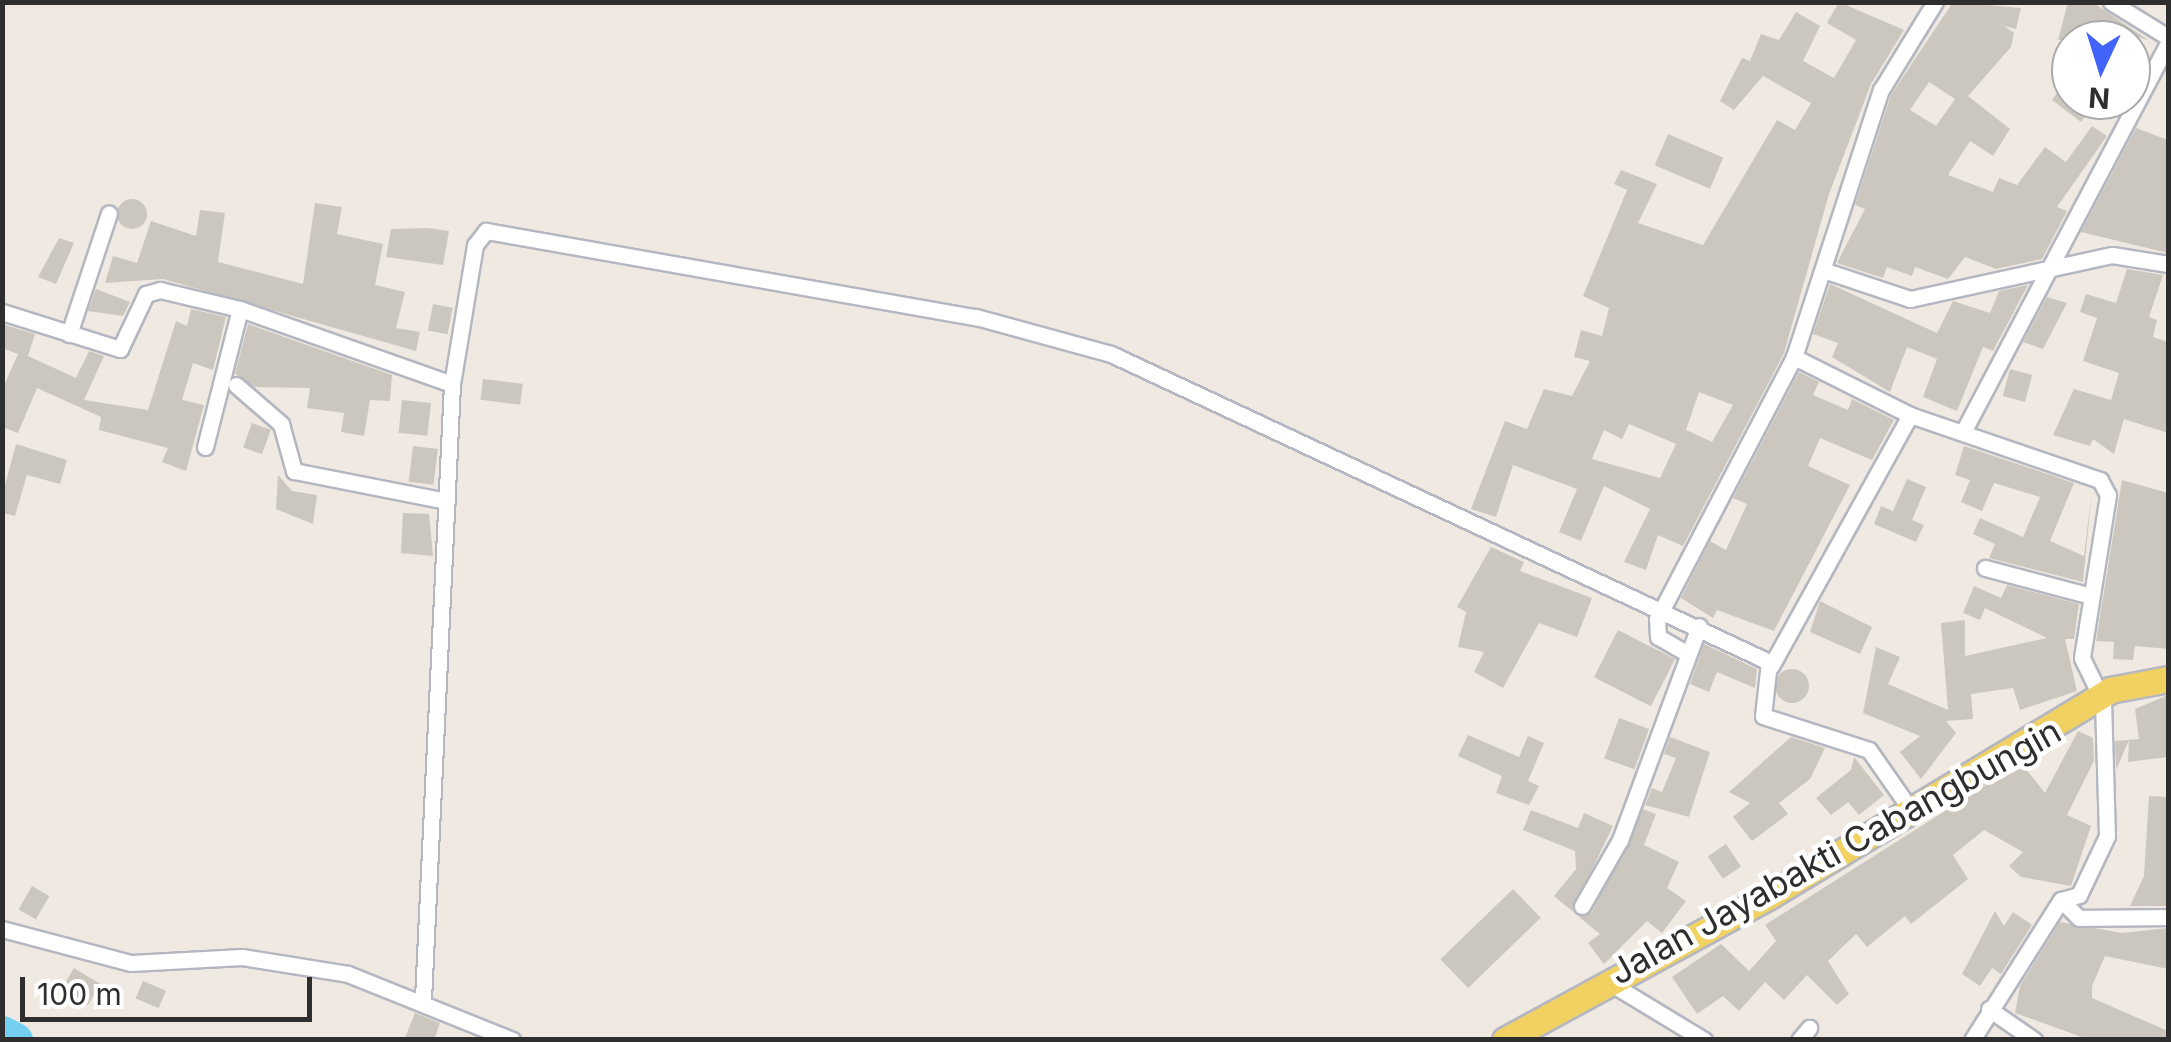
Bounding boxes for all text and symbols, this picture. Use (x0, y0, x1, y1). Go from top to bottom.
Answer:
north arrow (2051, 20, 2151, 120)
text: N (2087, 80, 2111, 116)
street label: Jalan Jayabakti Cabangbungin (1602, 709, 2068, 993)
scale bar (25, 957, 318, 1019)
text: 100 m (37, 976, 122, 1012)

